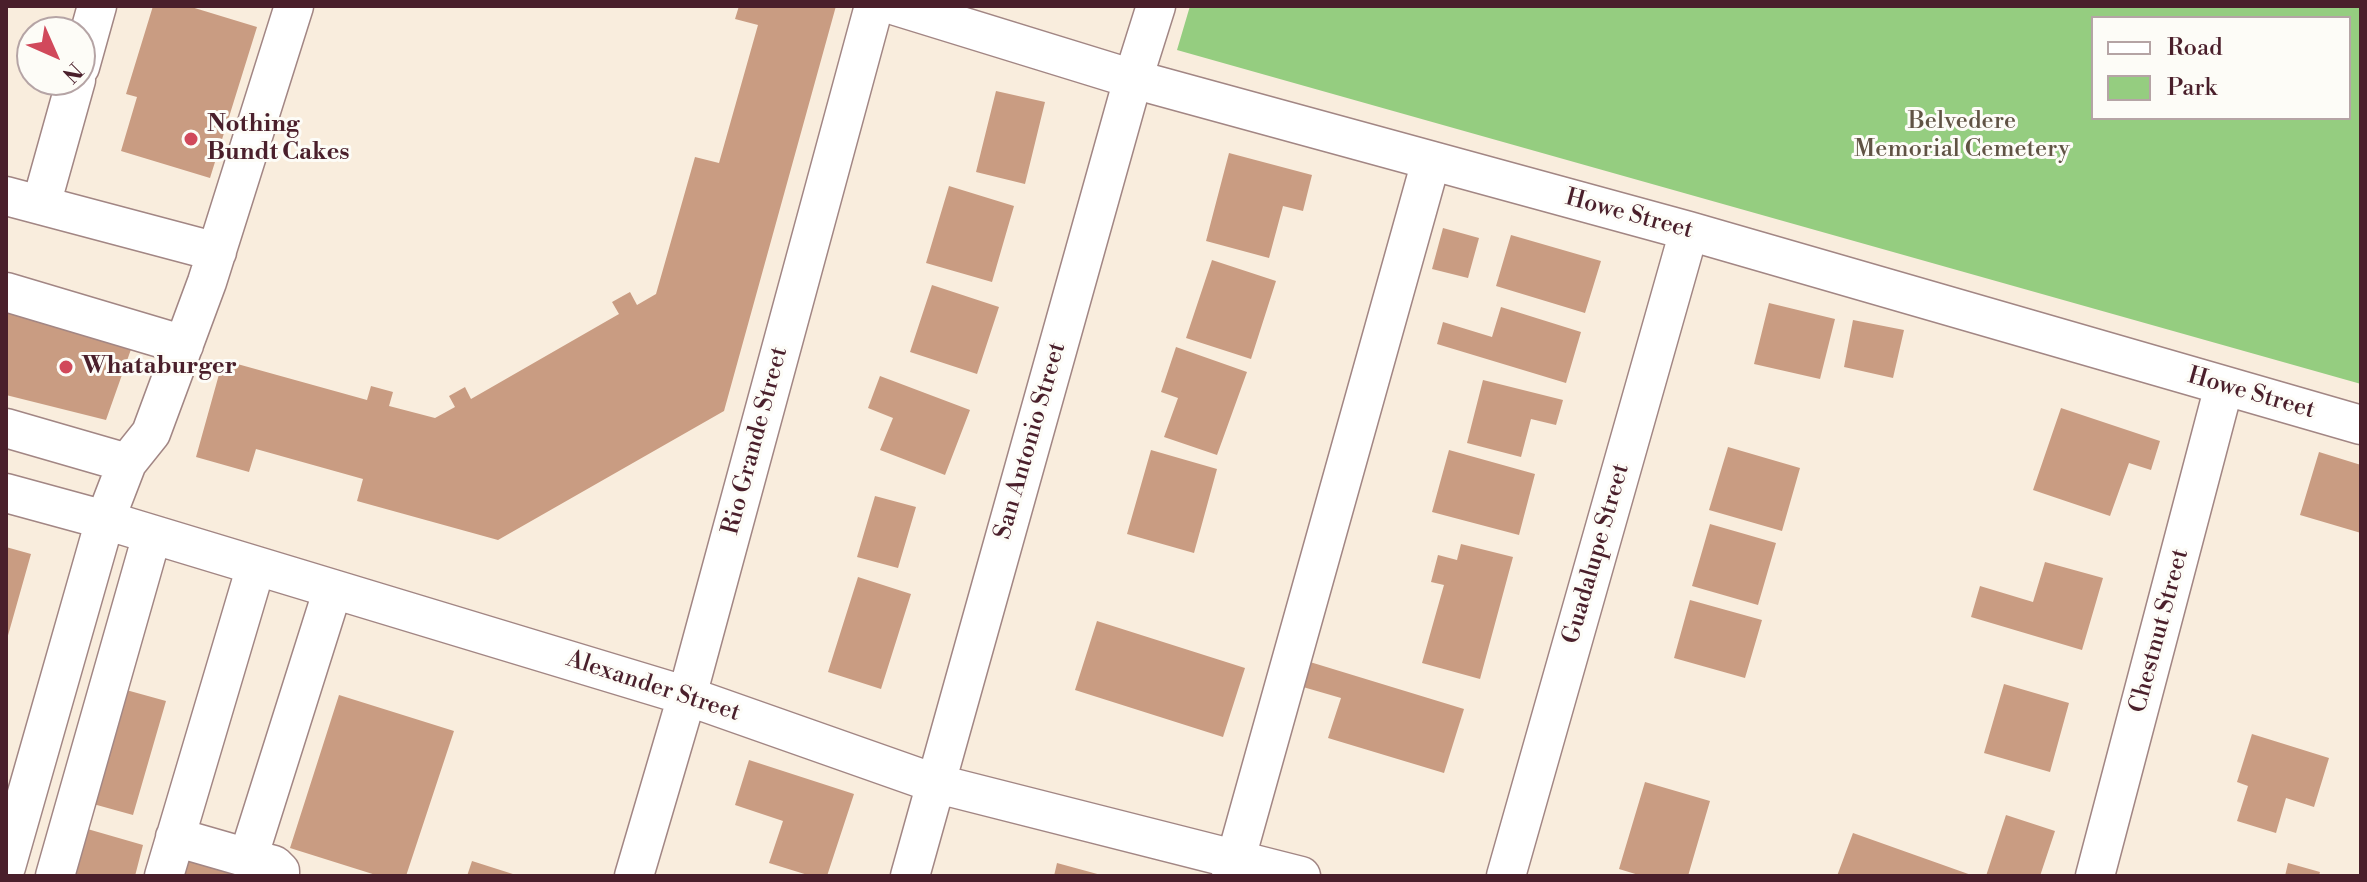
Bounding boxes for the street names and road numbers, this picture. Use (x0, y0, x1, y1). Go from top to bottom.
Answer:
street label: Howe Street (1562, 184, 1696, 246)
street label: San Antonio Street (989, 339, 1073, 543)
street label: Rio Grande Street (717, 344, 795, 538)
street label: Howe Street (2184, 362, 2318, 426)
street label: Guadalupe Street (1557, 461, 1637, 647)
street label: Chestnut Street (2124, 546, 2196, 716)
street label: Alexander Street (563, 645, 743, 729)

